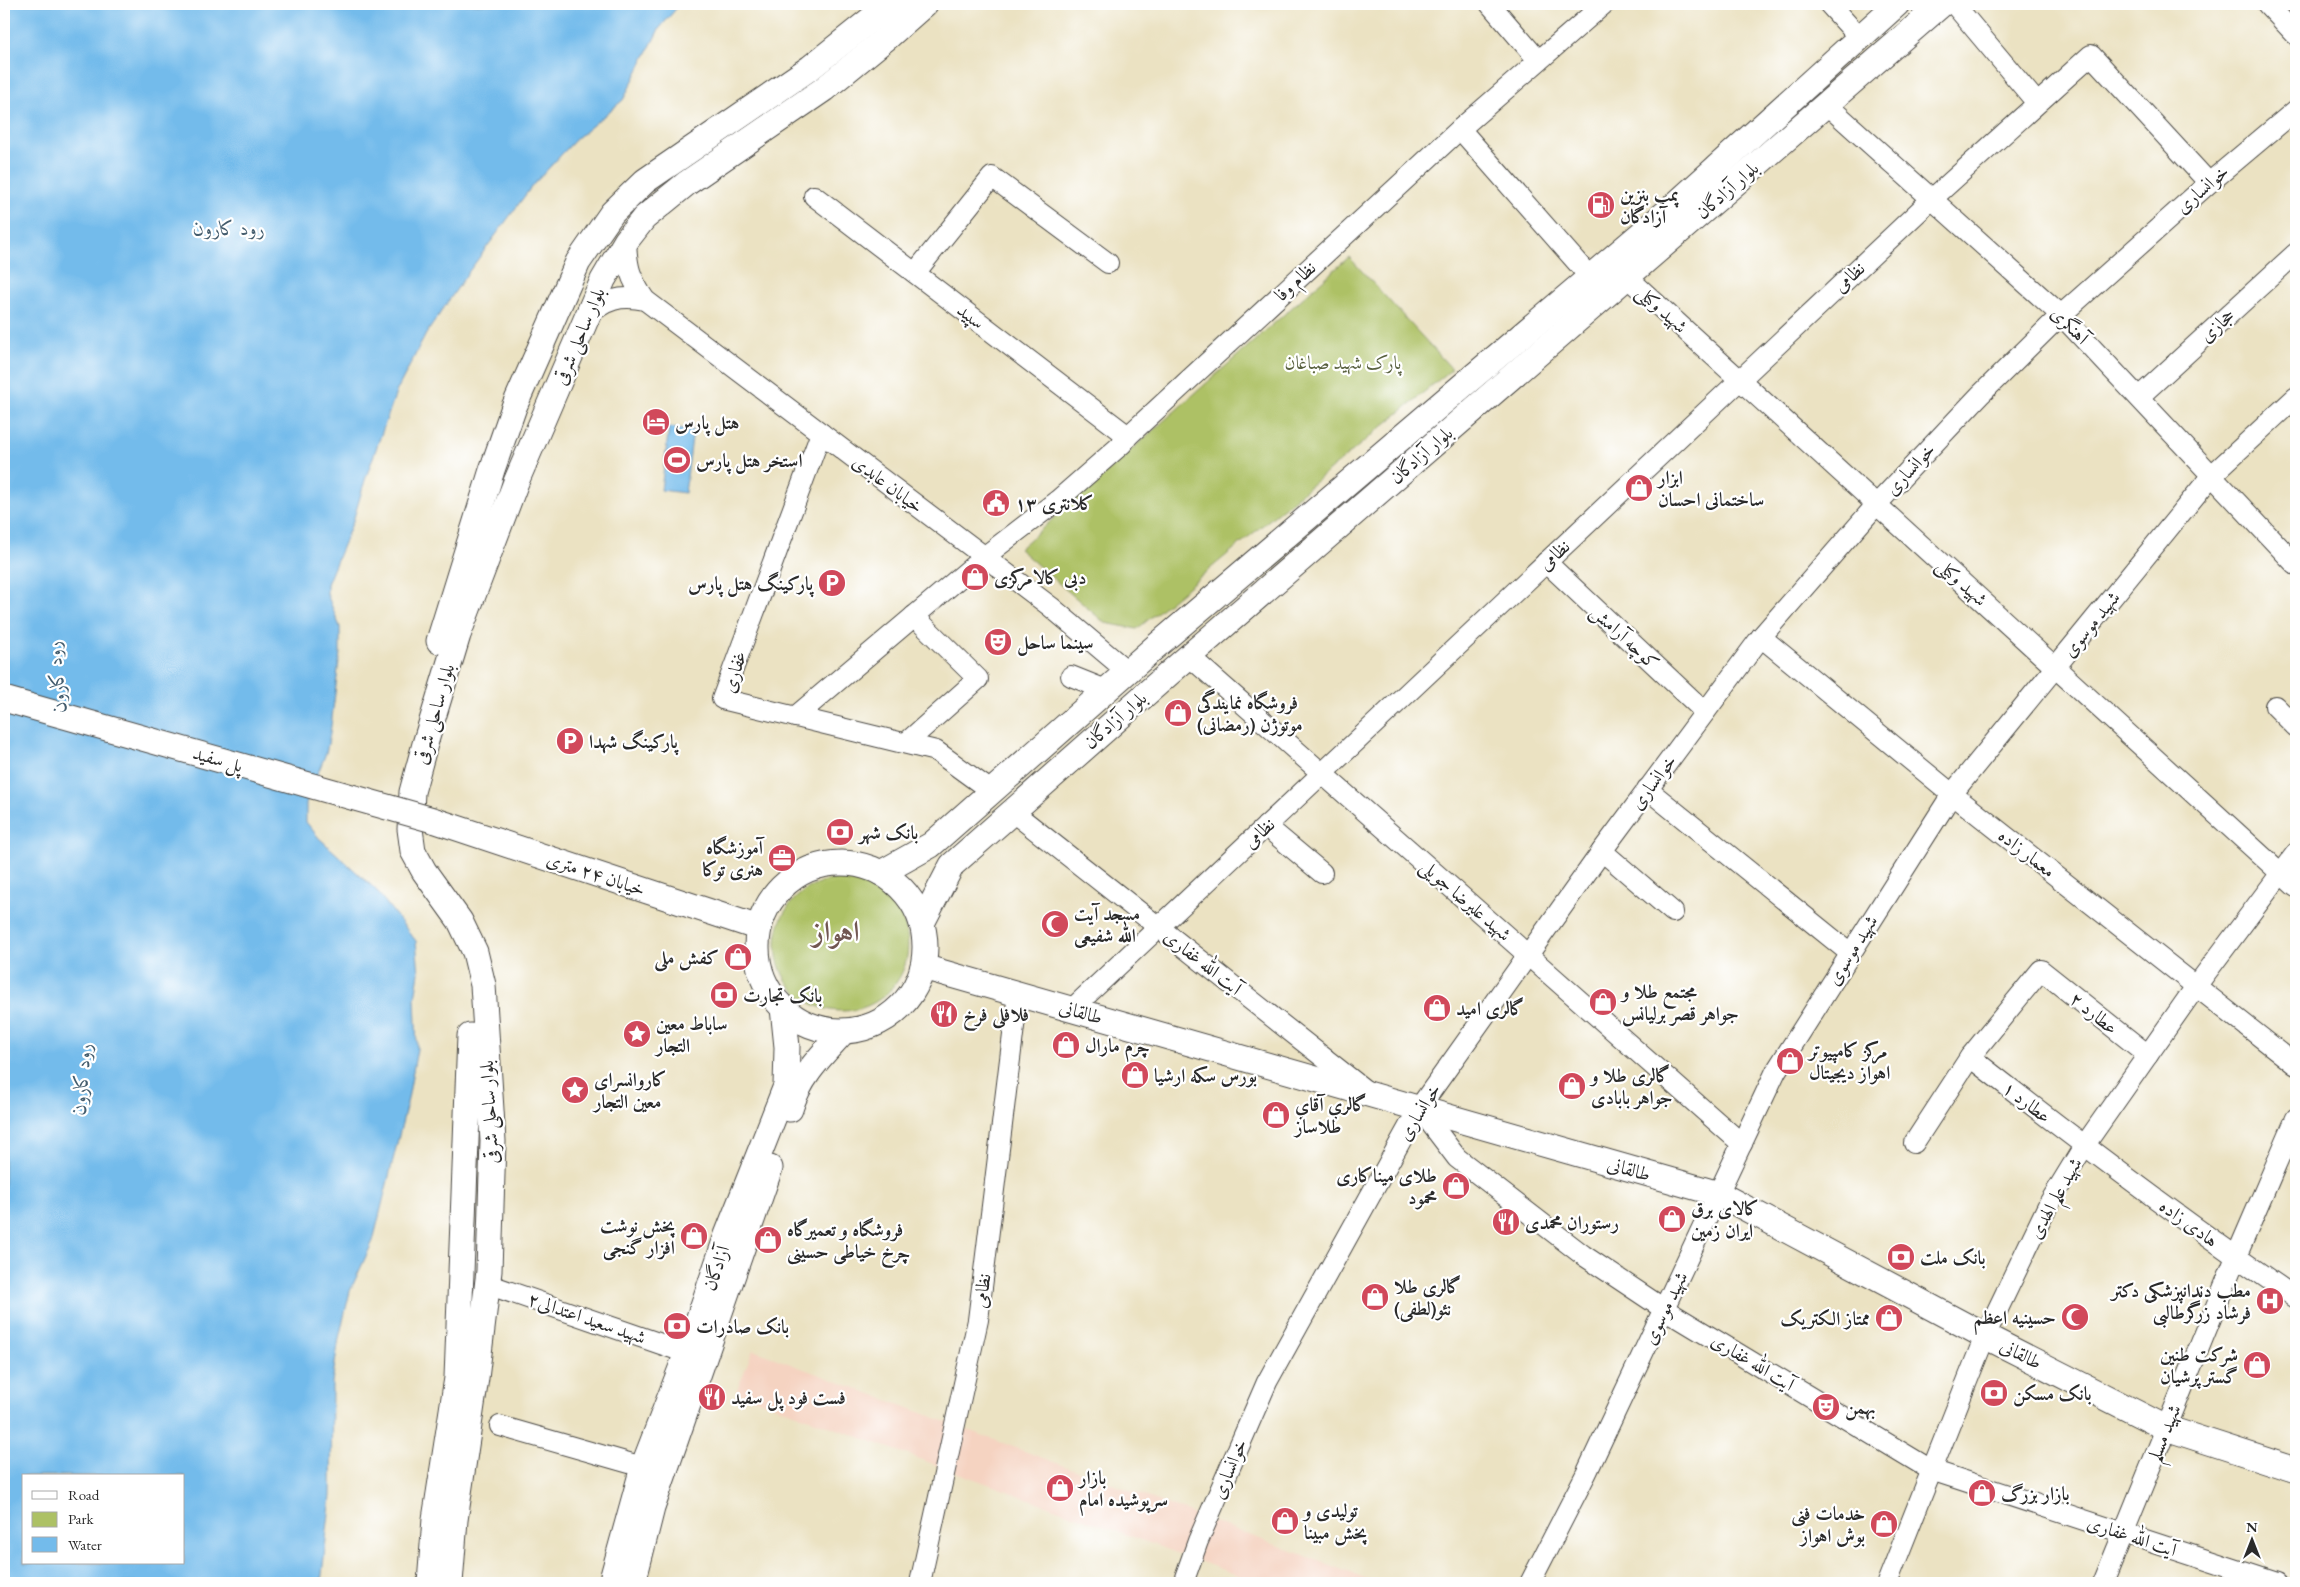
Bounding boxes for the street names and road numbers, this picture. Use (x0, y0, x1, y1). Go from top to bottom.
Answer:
street label: بلوار آزادگان (1690, 156, 1764, 224)
street label: خوانساری (2170, 159, 2234, 219)
street label: نظام وفا (1269, 255, 1324, 310)
street label: نظامی (1828, 256, 1870, 298)
street label: شهید وکیلی (1630, 279, 1693, 340)
street label: بلوار ساحلی شرقی (547, 283, 613, 389)
street label: سپید (951, 297, 990, 336)
street label: آهنگری (2045, 300, 2096, 351)
street label: حجازی (2194, 302, 2240, 348)
street label: بلوار آزادگان (1384, 421, 1458, 489)
street label: خوانساری (1879, 437, 1941, 501)
street label: خیابان عابدی (847, 449, 929, 519)
street label: نظامی (1533, 534, 1575, 576)
street label: شهید وکیلی (1930, 552, 1993, 613)
street label: شهید موسوی (2057, 586, 2125, 662)
street label: کوچه آرامش (1585, 599, 1665, 676)
street label: غفاری (716, 648, 752, 696)
street label: بلوار ساحلی شرقی (408, 661, 462, 768)
street label: بلوار آزادگان (1078, 686, 1152, 754)
street label: پل سفید (190, 740, 247, 779)
street label: خوانساری (1624, 749, 1682, 815)
street label: نظامی (1238, 812, 1280, 854)
street label: معمار زاده (1993, 823, 2061, 883)
street label: خیابان ۲۴ متری (543, 846, 649, 902)
street label: شهید علیرضا جویلی (1414, 853, 1517, 948)
street label: شهید موسوی (1821, 910, 1883, 990)
street label: آیت الله غفاری (1159, 922, 1250, 1002)
street label: عطارد ۲ (2065, 986, 2123, 1040)
street label: طالقانی (1056, 994, 1106, 1030)
street label: بلوار ساحلی شرقی (474, 1059, 506, 1164)
street label: عطارد ۱ (1998, 1075, 2056, 1129)
street label: خوانساری (1392, 1079, 1446, 1145)
street label: طالقانی (1604, 1151, 1654, 1187)
street label: شهید علم الهدی (2022, 1153, 2094, 1247)
street label: هادی زاده (2155, 1193, 2223, 1253)
street label: آزادگان (697, 1240, 736, 1294)
street label: شهید موسوی (1637, 1267, 1693, 1349)
street label: نظامی (967, 1272, 997, 1310)
street label: شهید سعید اعتدالی۲ (525, 1286, 649, 1350)
street label: آیت الله غفاری (1707, 1326, 1802, 1398)
street label: طالقانی (1996, 1333, 2046, 1375)
street label: شهید مسلم (2141, 1400, 2193, 1468)
street label: خوانساری (1205, 1435, 1253, 1503)
street label: آیت الله غفاری (2084, 1508, 2182, 1563)

